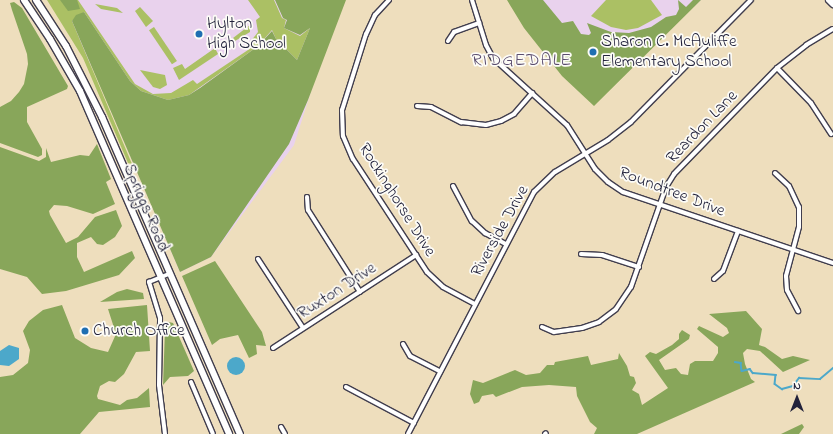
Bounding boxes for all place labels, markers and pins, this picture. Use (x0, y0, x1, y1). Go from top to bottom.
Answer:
place label: Hylton High School (207, 14, 286, 54)
marker: Hylton High School (194, 29, 204, 39)
place label: Sharon C. McAuliffe Elementary School (601, 32, 737, 72)
marker: Sharon C. McAuliffe Elementary School (588, 47, 598, 57)
place label: Church Office (93, 321, 185, 341)
marker: Church Office (80, 326, 90, 336)

